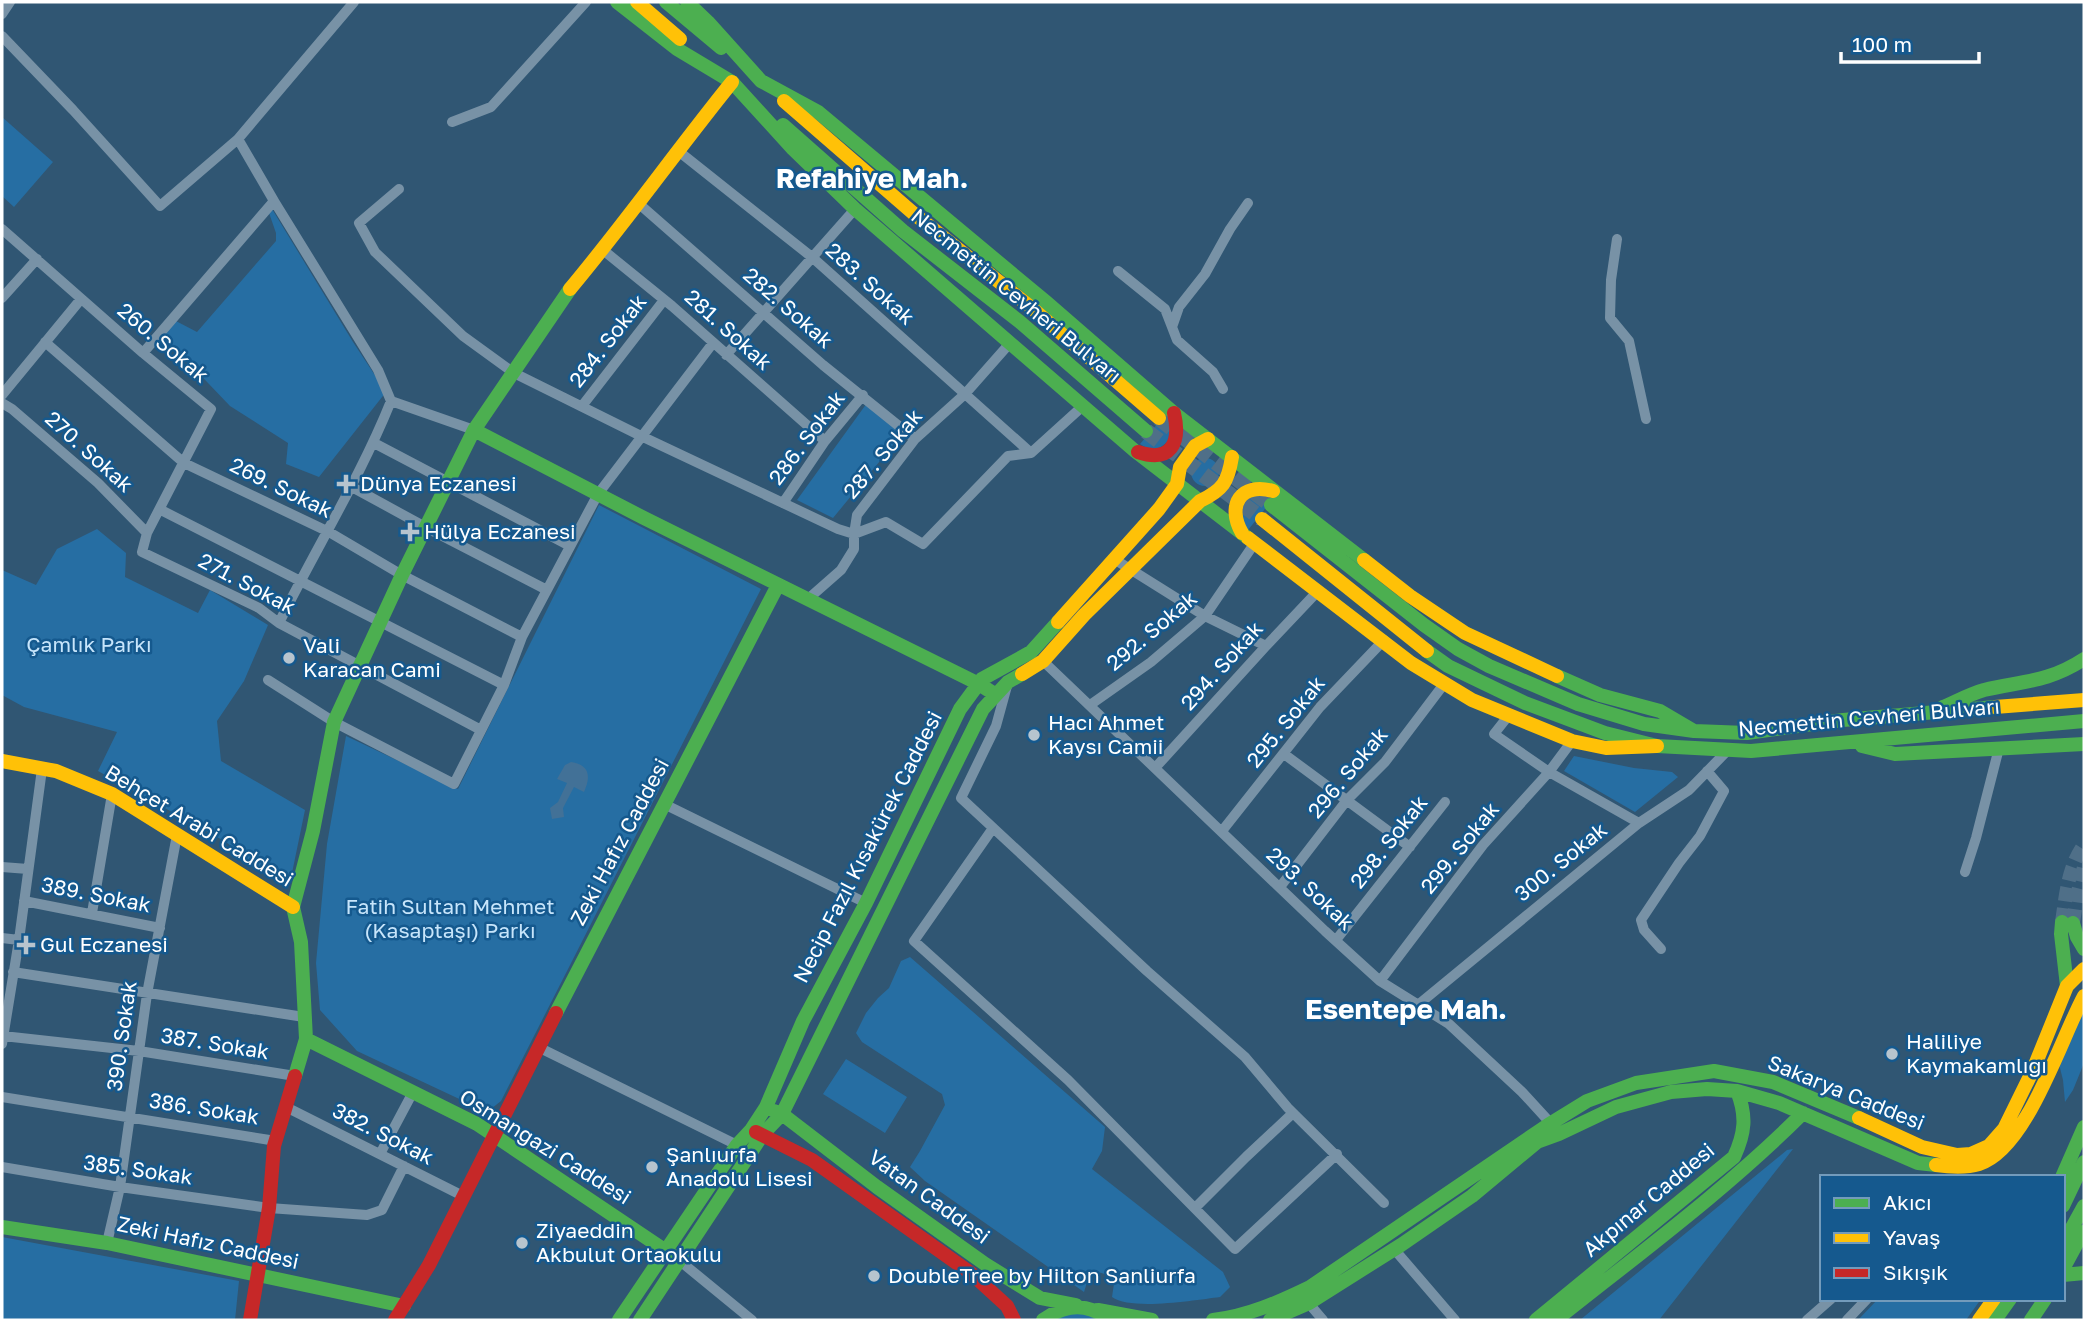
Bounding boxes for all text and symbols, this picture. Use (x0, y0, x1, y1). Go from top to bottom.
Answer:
scale bar (1841, 21, 1979, 65)
text: 100 m (1852, 31, 1912, 57)
district label: Refahiye Mah. (776, 161, 968, 194)
street label: Necmettin Cevheri Bulvarı (906, 202, 1127, 388)
street label: 283. Sokak (821, 237, 920, 330)
street label: 282. Sokak (739, 261, 839, 353)
street label: 281. Sokak (680, 283, 778, 375)
street label: 284. Sokak (563, 289, 652, 392)
street label: 260. Sokak (113, 297, 215, 388)
street label: 286. Sokak (763, 385, 850, 489)
street label: 287. Sokak (837, 403, 927, 504)
street label: 270. Sokak (40, 405, 139, 498)
street label: 269. Sokak (226, 451, 337, 523)
place label: Dünya Eczanesi (360, 470, 517, 496)
marker: Dünya Eczanesi (338, 476, 354, 492)
place label: Hülya Eczanesi (424, 518, 576, 544)
marker: Hülya Eczanesi (402, 524, 418, 540)
street label: 271. Sokak (194, 547, 301, 620)
street label: 292. Sokak (1101, 585, 1202, 676)
street label: 294. Sokak (1175, 615, 1268, 715)
park label: Çamlık Parkı (26, 631, 152, 657)
place label: Vali Karacan Cami (303, 632, 441, 682)
marker: Vali Karacan Cami (281, 650, 297, 666)
street label: 295. Sokak (1240, 670, 1330, 772)
street label: Necmettin Cevheri Bulvarı (1737, 693, 2001, 741)
street label: Necip Fazıl Kısakürek Caddesi (787, 706, 947, 987)
place label: Hacı Ahmet Kaysı Camii (1048, 709, 1164, 759)
street label: 296. Sokak (1302, 722, 1393, 823)
marker: Hacı Ahmet Kaysı Camii (1026, 727, 1042, 743)
street label: Zeki Hafız Caddesi (564, 754, 674, 929)
street label: Behçet Arabi Caddesi (101, 759, 298, 892)
street label: 298. Sokak (1344, 790, 1433, 893)
street label: 299. Sokak (1414, 796, 1504, 899)
street label: 300. Sokak (1509, 816, 1612, 906)
street label: 293. Sokak (1262, 841, 1360, 935)
street label: 389. Sokak (39, 871, 153, 917)
park label: Fatih Sultan Mehmet (Kasaptaşı) Parkı (345, 893, 555, 943)
place label: Gul Eczanesi (40, 931, 168, 957)
marker: Gul Eczanesi (18, 937, 34, 953)
street label: 390. Sokak (100, 979, 142, 1093)
district label: Esentepe Mah. (1305, 992, 1507, 1025)
street label: 387. Sokak (159, 1022, 271, 1064)
place label: Haliliye Kaymakamlığı (1906, 1028, 2047, 1078)
marker: Haliliye Kaymakamlığı (1884, 1046, 1900, 1062)
street label: Sakarya Caddesi (1764, 1049, 1929, 1135)
street label: Osmangazi Caddesi (455, 1083, 636, 1209)
street label: 386. Sokak (147, 1087, 261, 1130)
street label: 382. Sokak (328, 1096, 439, 1170)
street label: Akpınar Caddesi (1577, 1137, 1719, 1262)
place label: Şanlıurfa Anadolu Lisesi (666, 1141, 813, 1191)
street label: Vatan Caddesi (864, 1143, 995, 1249)
street label: 385. Sokak (82, 1148, 195, 1190)
marker: Şanlıurfa Anadolu Lisesi (644, 1159, 660, 1175)
legend (1820, 1175, 2065, 1301)
text: Akıcı (1883, 1189, 1932, 1215)
street label: Zeki Hafız Caddesi (115, 1210, 301, 1274)
place label: Ziyaeddin Akbulut Ortaokulu (536, 1217, 722, 1267)
text: Yavaş (1883, 1224, 1940, 1250)
marker: Ziyaeddin Akbulut Ortaokulu (514, 1235, 530, 1251)
text: Sıkışık (1883, 1259, 1948, 1285)
place label: DoubleTree by Hilton Sanliurfa (888, 1262, 1196, 1288)
marker: DoubleTree by Hilton Sanliurfa (866, 1268, 882, 1284)

